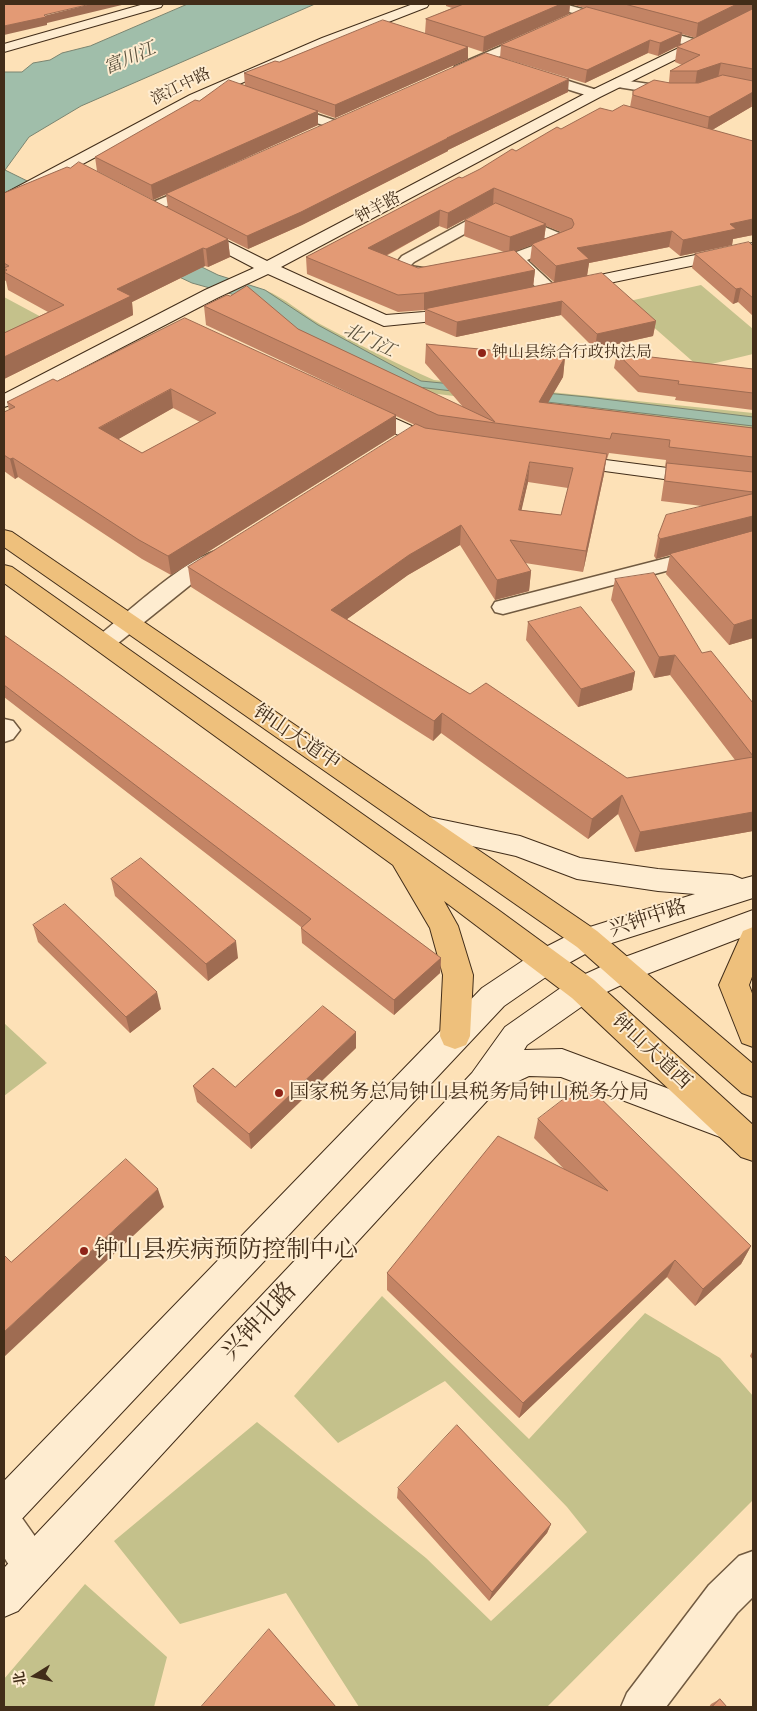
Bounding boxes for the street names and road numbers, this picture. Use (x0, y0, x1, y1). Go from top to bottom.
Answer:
street label: 滨江中路 (148, 64, 214, 110)
street label: 钟羊路 (352, 188, 404, 228)
street label: 钟山大道中 (248, 700, 344, 776)
street label: 兴钟中路 (606, 895, 690, 943)
street label: 钟山大道西 (606, 1009, 696, 1095)
street label: 兴钟北路 (217, 1277, 303, 1367)

